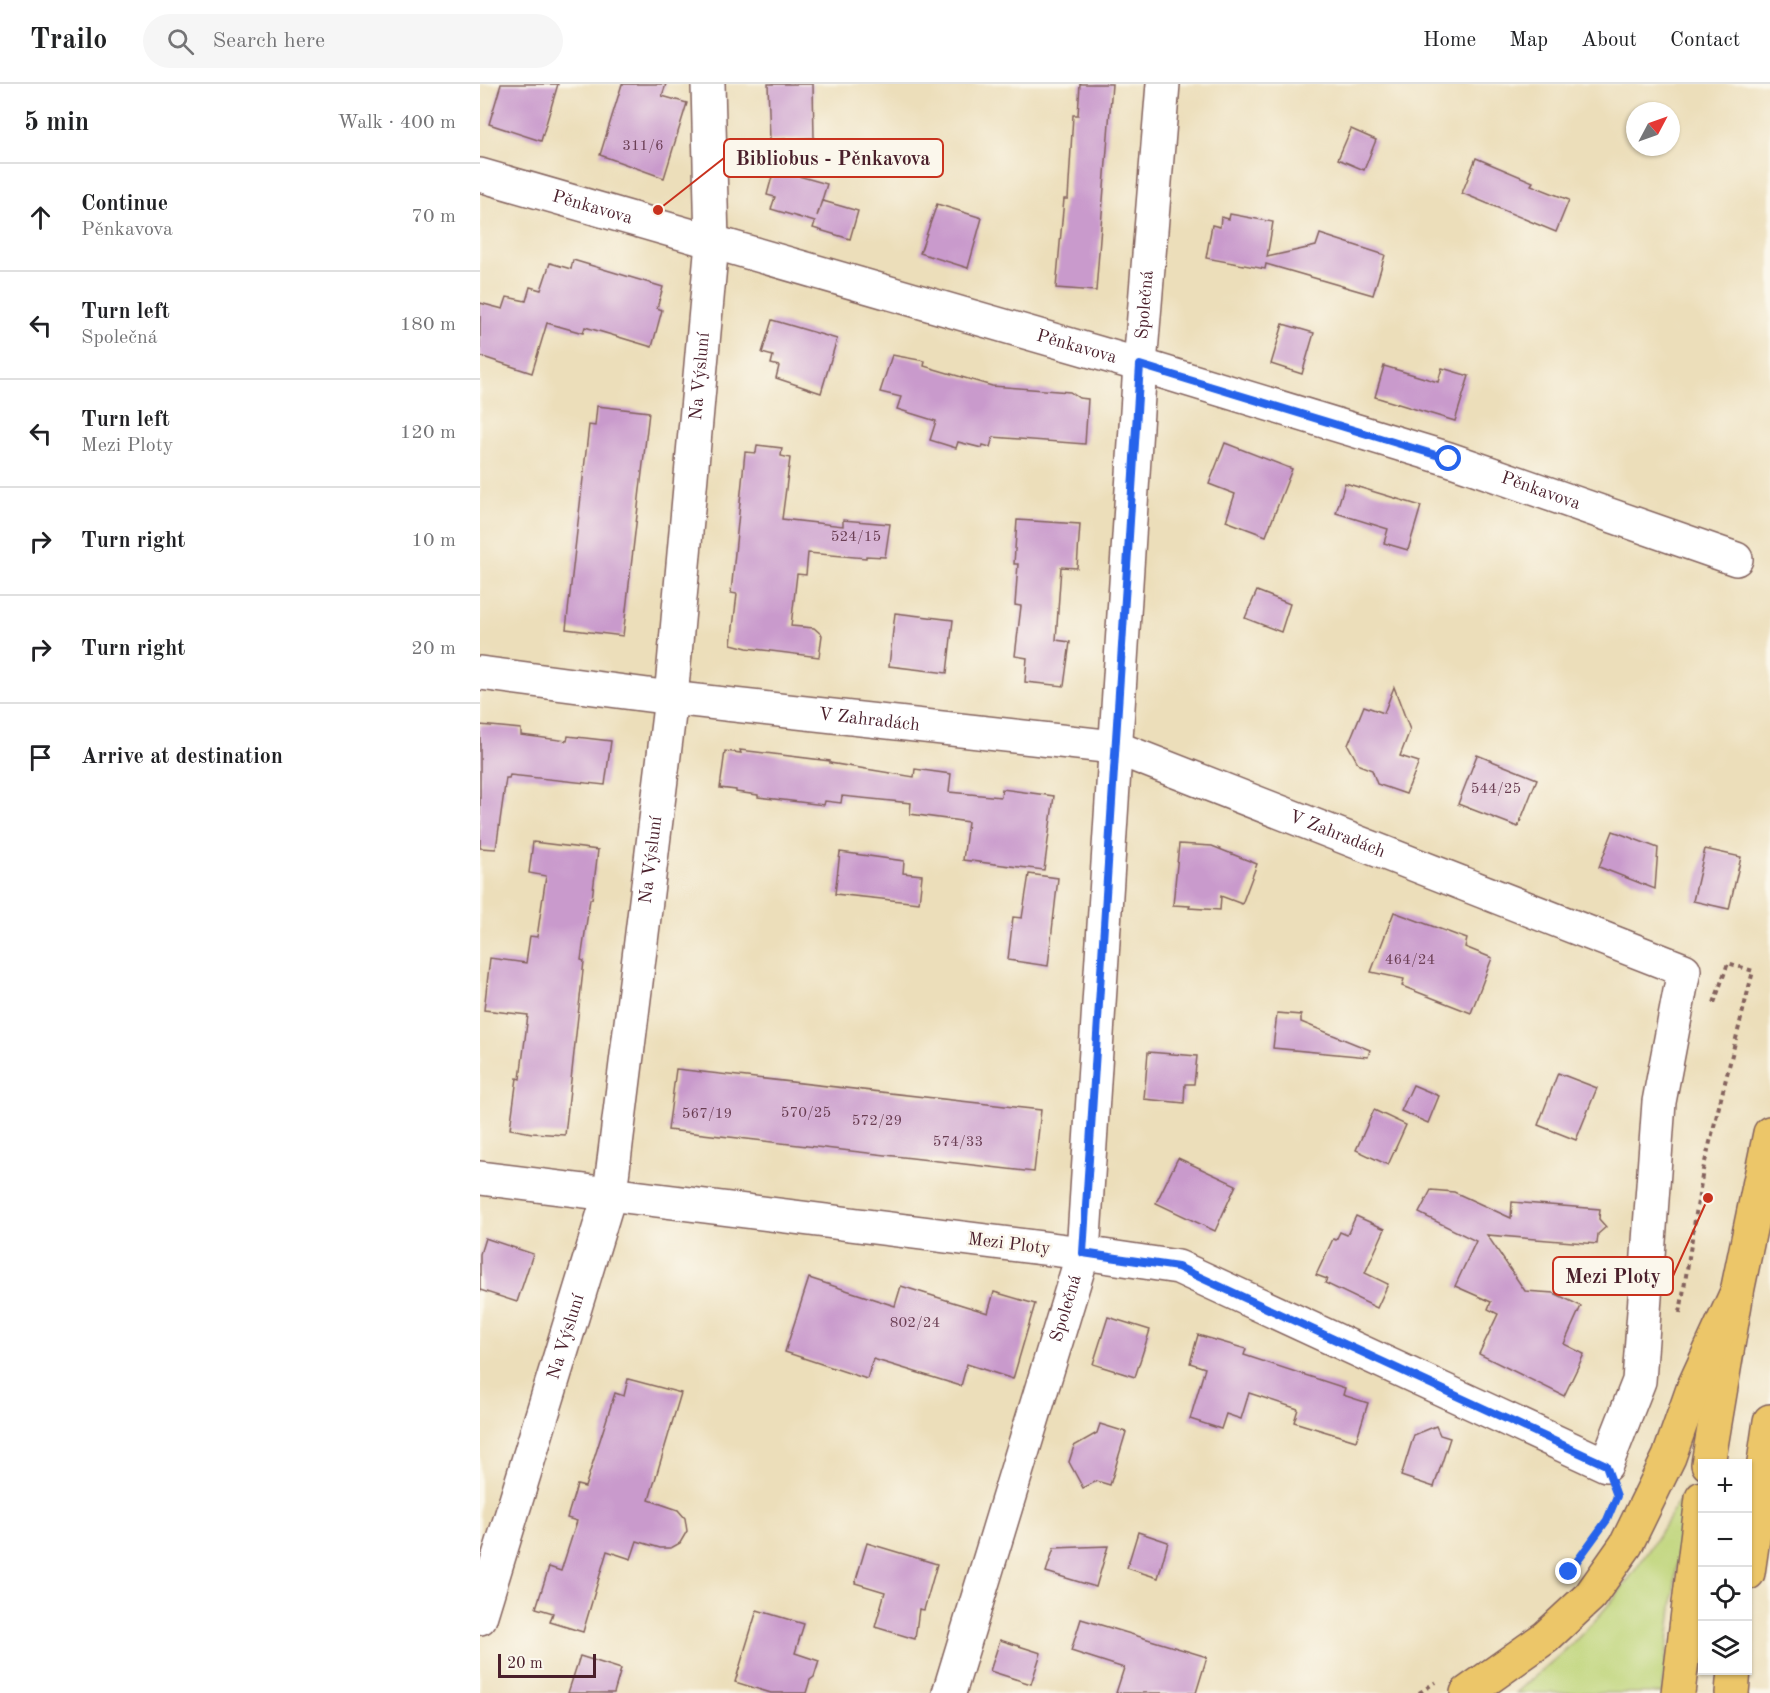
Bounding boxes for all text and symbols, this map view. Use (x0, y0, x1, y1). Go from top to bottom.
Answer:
search box (143, 14, 563, 68)
icon: search (164, 25, 197, 58)
text: Trailo (30, 27, 107, 55)
text: Search here (212, 30, 325, 52)
text: Home (1423, 30, 1476, 51)
text: Map (1509, 30, 1548, 51)
text: About (1581, 30, 1637, 51)
text: Contact (1670, 30, 1740, 51)
north arrow (1626, 102, 1680, 156)
text: 5 min (24, 110, 89, 136)
text: Walk · 400 m (337, 113, 456, 133)
house number: 311/6 (622, 139, 664, 154)
callout: Bibliobus - Pěnkavova (724, 139, 943, 177)
text: Bibliobus - Pěnkavova (736, 150, 930, 170)
street label: Pěnkavova (550, 187, 635, 227)
text: Continue (81, 193, 168, 215)
icon: ahead (24, 201, 57, 234)
text: 70 m (411, 207, 456, 227)
text: Pěnkavova (81, 220, 173, 240)
street label: Společná (1133, 270, 1157, 340)
text: Turn left (81, 301, 170, 323)
icon: left (24, 309, 57, 342)
text: 180 m (400, 315, 456, 335)
street label: Pěnkavova (1035, 327, 1119, 367)
text: Společná (81, 328, 158, 348)
street label: Na Výsluní (687, 332, 713, 421)
text: Turn left (81, 409, 170, 431)
icon: left (24, 417, 57, 450)
text: 120 m (400, 423, 456, 443)
text: Mezi Ploty (81, 436, 173, 456)
route start (1435, 445, 1461, 471)
street label: Pěnkavova (1499, 469, 1583, 513)
icon: right (24, 525, 57, 558)
text: Turn right (81, 530, 185, 552)
house number: 524/15 (831, 530, 881, 545)
text: 10 m (411, 531, 456, 551)
icon: right (24, 633, 57, 666)
text: Turn right (81, 638, 185, 660)
text: 20 m (411, 639, 456, 659)
street label: V Zahradách (818, 705, 921, 734)
icon: arrive (24, 741, 57, 774)
text: Arrive at destination (81, 746, 283, 768)
house number: 544/25 (1471, 782, 1521, 797)
street label: V Zahradách (1287, 807, 1388, 861)
street label: Na Výsluní (637, 815, 665, 905)
house number: 464/24 (1385, 953, 1435, 968)
house number: 570/25 (781, 1106, 831, 1121)
house number: 567/19 (682, 1107, 732, 1122)
house number: 572/29 (852, 1114, 902, 1129)
house number: 574/33 (933, 1135, 983, 1150)
street label: Mezi Ploty (967, 1230, 1052, 1258)
callout: Mezi Ploty (1553, 1257, 1673, 1295)
text: Mezi Ploty (1565, 1268, 1661, 1288)
street label: Společná (1047, 1273, 1085, 1344)
street label: Na Výsluní (544, 1292, 588, 1382)
house number: 802/24 (890, 1316, 940, 1331)
map controls (1698, 1459, 1752, 1675)
button: + (1698, 1459, 1752, 1513)
button: − (1698, 1513, 1752, 1567)
route end (1555, 1558, 1581, 1584)
button: locate (1698, 1567, 1752, 1621)
button: layers (1698, 1621, 1752, 1675)
scale bar (498, 1651, 596, 1678)
text: 20 m (507, 1656, 543, 1672)

